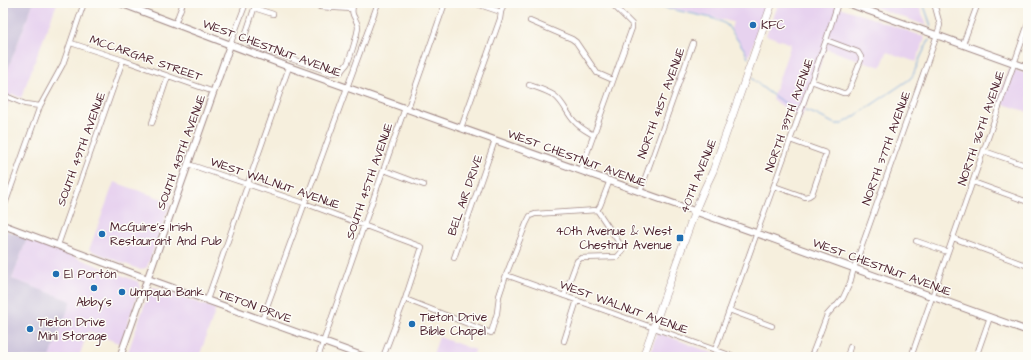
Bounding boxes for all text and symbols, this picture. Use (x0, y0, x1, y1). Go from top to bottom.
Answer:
street label: WEST CHESTNUT AVENUE (200, 15, 344, 82)
place label: KFC (761, 17, 786, 34)
marker: KFC (748, 20, 758, 30)
street label: MCCARGAR STREET (87, 31, 205, 86)
street label: NORTH 41ST AVENUE (633, 45, 689, 161)
street label: NORTH 39TH AVENUE (761, 56, 818, 174)
street label: NORTH 36TH AVENUE (954, 68, 1009, 188)
street label: NORTH 37TH AVENUE (858, 89, 915, 208)
street label: SOUTH 49TH AVENUE (53, 90, 110, 209)
street label: SOUTH 48TH AVENUE (153, 92, 210, 212)
street label: SOUTH 45TH AVENUE (342, 121, 397, 242)
street label: WEST CHESTNUT AVENUE (505, 125, 649, 192)
street label: 40TH AVENUE (676, 136, 721, 216)
street label: BEL AIR DRIVE (444, 152, 487, 238)
street label: WEST WALNUT AVENUE (208, 153, 342, 214)
place label: McGuire's Irish Restaurant And Pub (110, 219, 222, 250)
place label: 40th Avenue & West Chestnut Avenue (555, 223, 673, 254)
marker: McGuire's Irish Restaurant And Pub (97, 229, 107, 239)
marker: 40th Avenue & West Chestnut Avenue (675, 233, 685, 243)
street label: WEST CHESTNUT AVENUE (810, 234, 954, 301)
place label: El Portón (64, 266, 116, 283)
marker: El Portón (51, 269, 61, 279)
street label: WEST WALNUT AVENUE (557, 276, 691, 339)
marker: Abby's (89, 283, 99, 293)
place label: Umpqua Bank (130, 284, 205, 301)
street label: TIETON DRIVE (216, 285, 294, 328)
marker: Umpqua Bank (117, 287, 127, 297)
place label: Abby's (76, 294, 112, 312)
place label: Tieton Drive Bible Chapel (420, 309, 488, 340)
place label: Tieton Drive Mini Storage (38, 314, 108, 346)
marker: Tieton Drive Bible Chapel (407, 319, 417, 329)
marker: Tieton Drive Mini Storage (25, 324, 35, 334)

